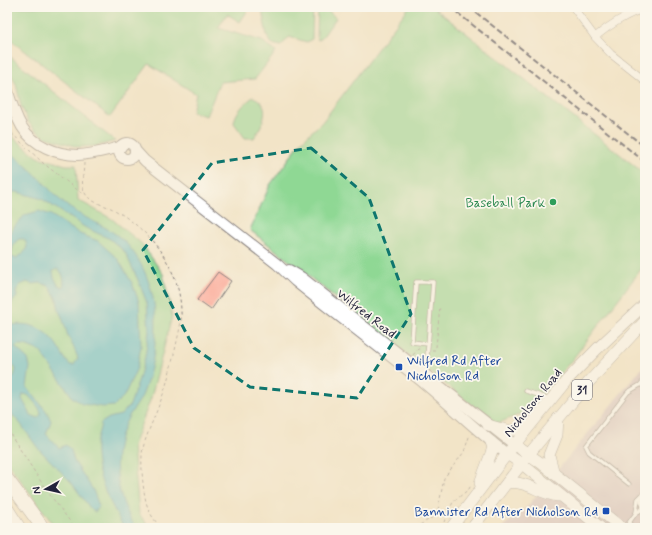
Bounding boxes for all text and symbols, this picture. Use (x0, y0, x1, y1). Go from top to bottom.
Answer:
place label: Baseball Park (466, 195, 546, 212)
marker: Baseball Park (548, 197, 558, 207)
street label: Wilfred Road (333, 286, 399, 343)
place label: Wilfred Rd After Nicholson Rd (407, 353, 502, 385)
marker: Wilfred Rd After Nicholson Rd (394, 362, 404, 372)
street label: Nicholson Road (500, 365, 566, 441)
road number: 31 (572, 380, 592, 400)
north arrow (26, 469, 66, 509)
text: N (30, 486, 45, 495)
place label: Bannister Rd After Nicholson Rd (415, 504, 598, 521)
marker: Bannister Rd After Nicholson Rd (601, 506, 611, 516)

